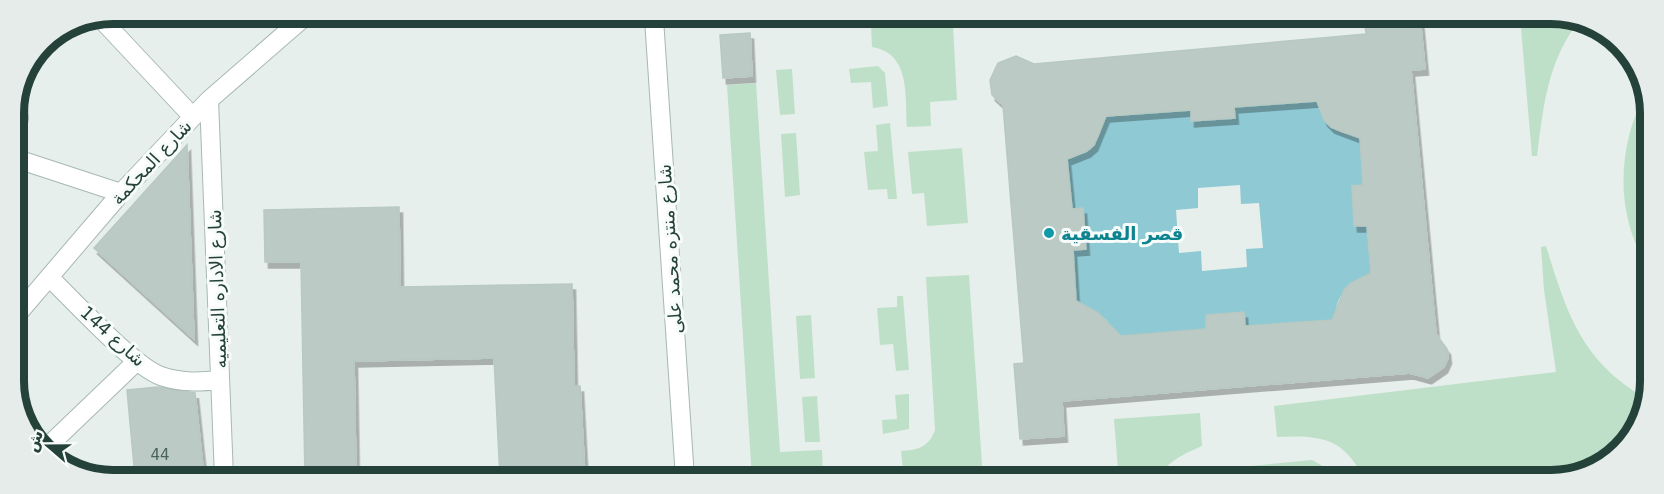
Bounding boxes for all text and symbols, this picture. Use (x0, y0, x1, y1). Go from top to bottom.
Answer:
street label: شارع المحكمة (106, 115, 196, 209)
street label: شارع منتزه محمد على (654, 163, 687, 334)
street label: شارع الاداره التعليميه (204, 209, 231, 369)
place label: قصر الفسقية (1061, 223, 1183, 245)
marker: قصر الفسقية (1042, 226, 1056, 240)
street label: شارع 144 (76, 301, 150, 371)
north arrow (18, 416, 78, 476)
text: ش (22, 427, 47, 455)
house number: 44 (150, 446, 170, 464)

